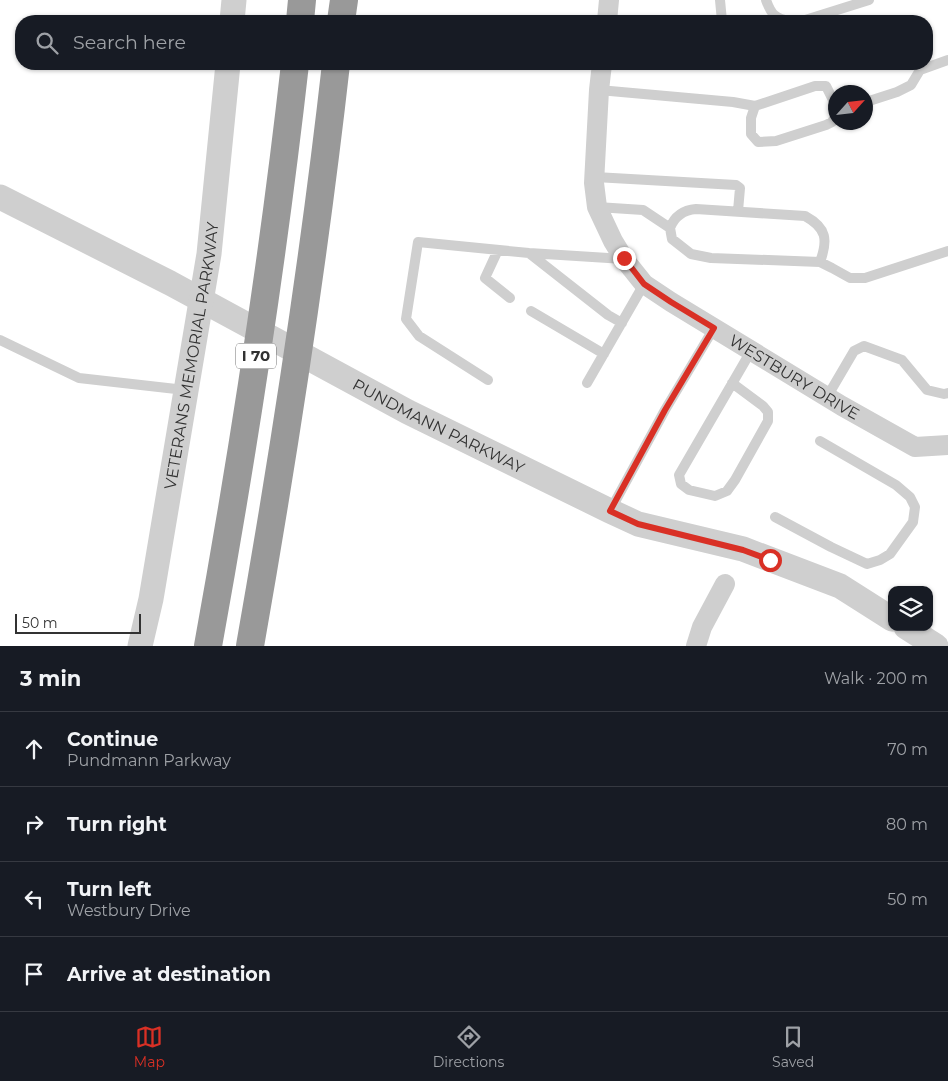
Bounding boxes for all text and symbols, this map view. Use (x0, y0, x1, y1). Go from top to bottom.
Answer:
search box (15, 15, 933, 70)
icon: search (33, 29, 61, 57)
text: Search here (73, 31, 186, 54)
north arrow (828, 85, 873, 130)
street label: VETERANS MEMORIAL PARKWAY (161, 220, 222, 491)
route end (613, 247, 636, 270)
street label: WESTBURY DRIVE (726, 331, 863, 424)
road number: I 70 (236, 344, 276, 368)
street label: PUNDMANN PARKWAY (349, 375, 528, 478)
route start (759, 549, 782, 572)
map controls (888, 586, 933, 631)
button: layers (888, 586, 933, 631)
scale bar (15, 611, 141, 634)
text: 50 m (22, 614, 58, 632)
text: 3 min (20, 666, 81, 691)
text: Walk · 200 m (824, 669, 928, 688)
text: Continue (67, 728, 158, 751)
icon: ahead (20, 735, 48, 763)
text: 70 m (887, 740, 928, 759)
text: Pundmann Parkway (67, 751, 231, 770)
icon: right (20, 810, 48, 838)
text: Turn right (67, 813, 167, 836)
text: 80 m (886, 815, 928, 834)
text: Turn left (67, 878, 152, 901)
icon: left (20, 885, 48, 913)
text: 50 m (887, 890, 928, 909)
text: Westbury Drive (67, 901, 191, 920)
icon: arrive (20, 960, 48, 988)
text: Arrive at destination (67, 963, 271, 986)
tab: Map (134, 1023, 165, 1071)
tab: Directions (433, 1023, 504, 1071)
tab: Saved (772, 1023, 814, 1071)

